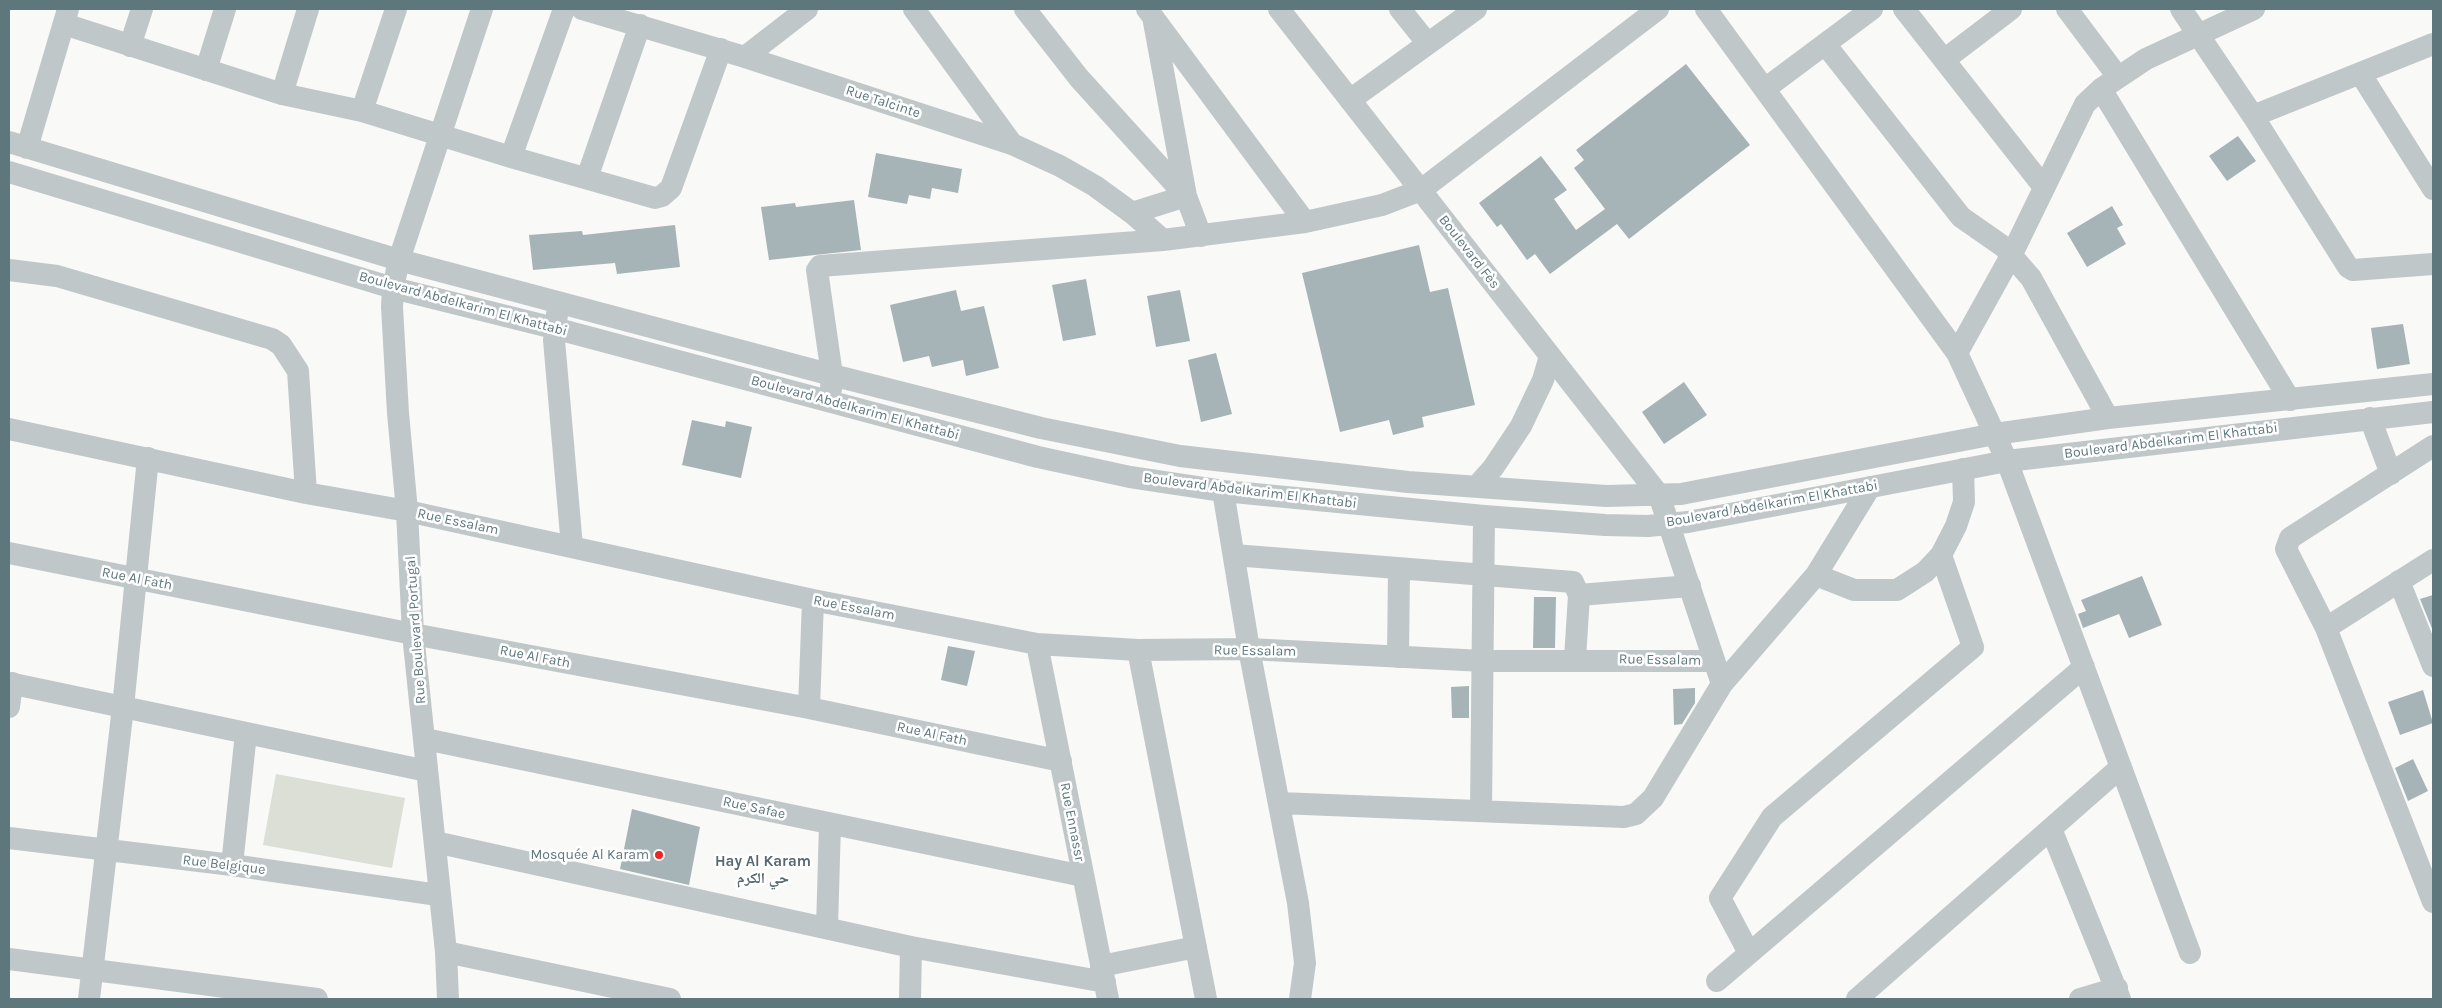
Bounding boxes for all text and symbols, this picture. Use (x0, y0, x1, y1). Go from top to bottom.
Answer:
street label: Rue Talcinte (844, 82, 922, 122)
street label: Boulevard Fès (1435, 212, 1503, 292)
street label: Boulevard Abdelkarim El Khattabi (357, 268, 569, 340)
street label: Boulevard Abdelkarim El Khattabi (749, 372, 961, 444)
street label: Boulevard Abdelkarim El Khattabi (2063, 420, 2279, 462)
street label: Boulevard Abdelkarim El Khattabi (1142, 470, 1358, 512)
street label: Boulevard Abdelkarim El Khattabi (1665, 477, 1879, 531)
street label: Rue Essalam (416, 505, 500, 539)
street label: Rue Boulevard Portugal (402, 555, 430, 705)
street label: Rue Al Fath (100, 564, 174, 594)
street label: Rue Essalam (812, 592, 896, 624)
street label: Rue Al Fath (498, 642, 572, 672)
street label: Rue Essalam (1214, 642, 1296, 660)
street label: Rue Essalam (1619, 651, 1701, 669)
street label: Rue Al Fath (895, 718, 969, 750)
street label: Rue Ennassr (1056, 781, 1088, 863)
street label: Rue Safae (721, 793, 787, 823)
place label: Mosquée Al Karam (530, 847, 649, 863)
marker: Mosquée Al Karam (653, 849, 665, 861)
street label: Rue Belgique (182, 852, 266, 878)
district label: Hay Al Karam حي الكرم (715, 853, 811, 888)

